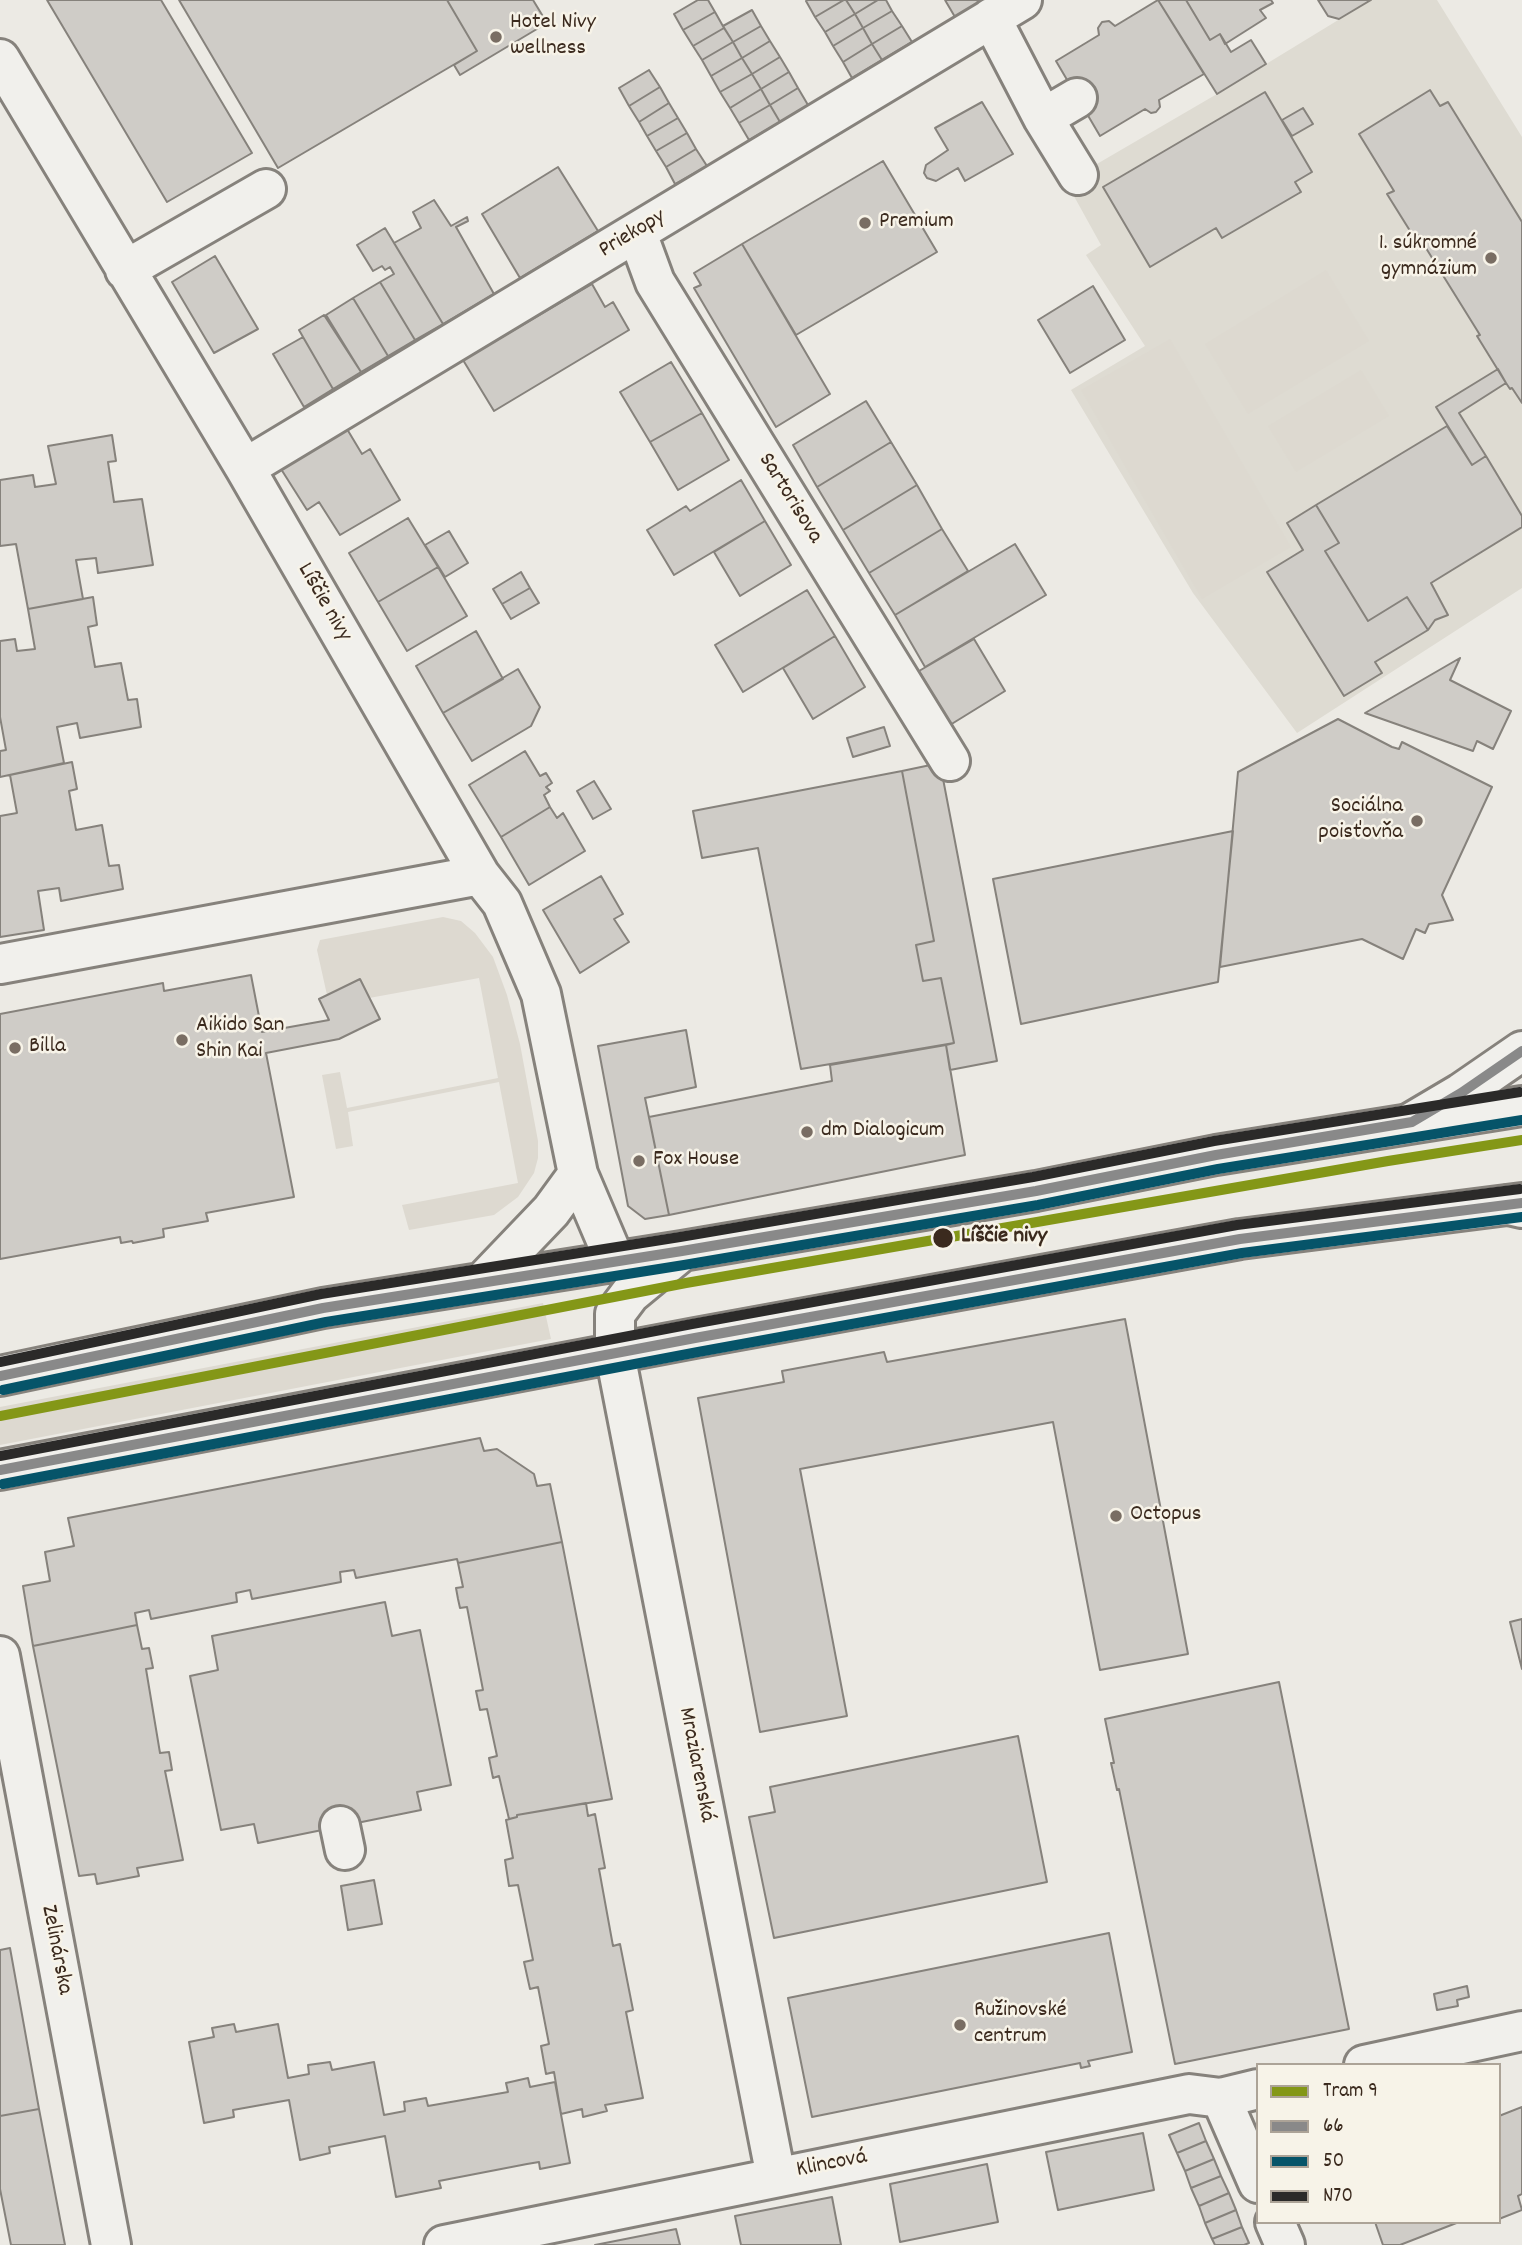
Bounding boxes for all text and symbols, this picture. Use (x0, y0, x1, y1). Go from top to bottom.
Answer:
place label: Hotel Nivy wellness (510, 10, 596, 64)
marker: Hotel Nivy wellness (488, 29, 504, 45)
street label: Priekopy (595, 204, 671, 266)
place label: Premium (879, 209, 954, 237)
marker: Premium (857, 215, 873, 231)
place label: 1. súkromné gymnázium (1379, 231, 1477, 285)
marker: 1. súkromné gymnázium (1483, 250, 1499, 266)
street label: Sartorisova (750, 449, 828, 549)
street label: Líščie nivy (290, 559, 356, 647)
place label: Sociálna poisťovňa (1318, 794, 1403, 848)
marker: Sociálna poisťovňa (1409, 813, 1425, 829)
place label: Aikido San Shin Kai (196, 1013, 284, 1067)
marker: Aikido San Shin Kai (174, 1032, 190, 1048)
place label: Billa (29, 1034, 66, 1062)
marker: Billa (7, 1040, 23, 1056)
place label: dm Dialogicum (821, 1118, 945, 1146)
marker: dm Dialogicum (799, 1124, 815, 1140)
place label: Fox House (653, 1147, 739, 1175)
marker: Fox House (631, 1153, 647, 1169)
place label: Líščie nivy (961, 1224, 1047, 1252)
marker: Líščie nivy (931, 1226, 955, 1250)
place label: Octopus (1130, 1502, 1201, 1530)
marker: Octopus (1108, 1508, 1124, 1524)
street label: Mraziarenská (670, 1705, 720, 1825)
street label: Zelinárska (33, 1903, 77, 1997)
place label: Ružinovské centrum (974, 1998, 1067, 2052)
marker: Ružinovské centrum (952, 2017, 968, 2033)
legend (1256, 2063, 1501, 2224)
text: Tram 9 (1323, 2077, 1378, 2107)
text: 66 (1323, 2112, 1344, 2142)
street label: Klincová (794, 2145, 870, 2185)
text: 50 (1323, 2147, 1344, 2177)
text: N70 (1323, 2182, 1353, 2212)

